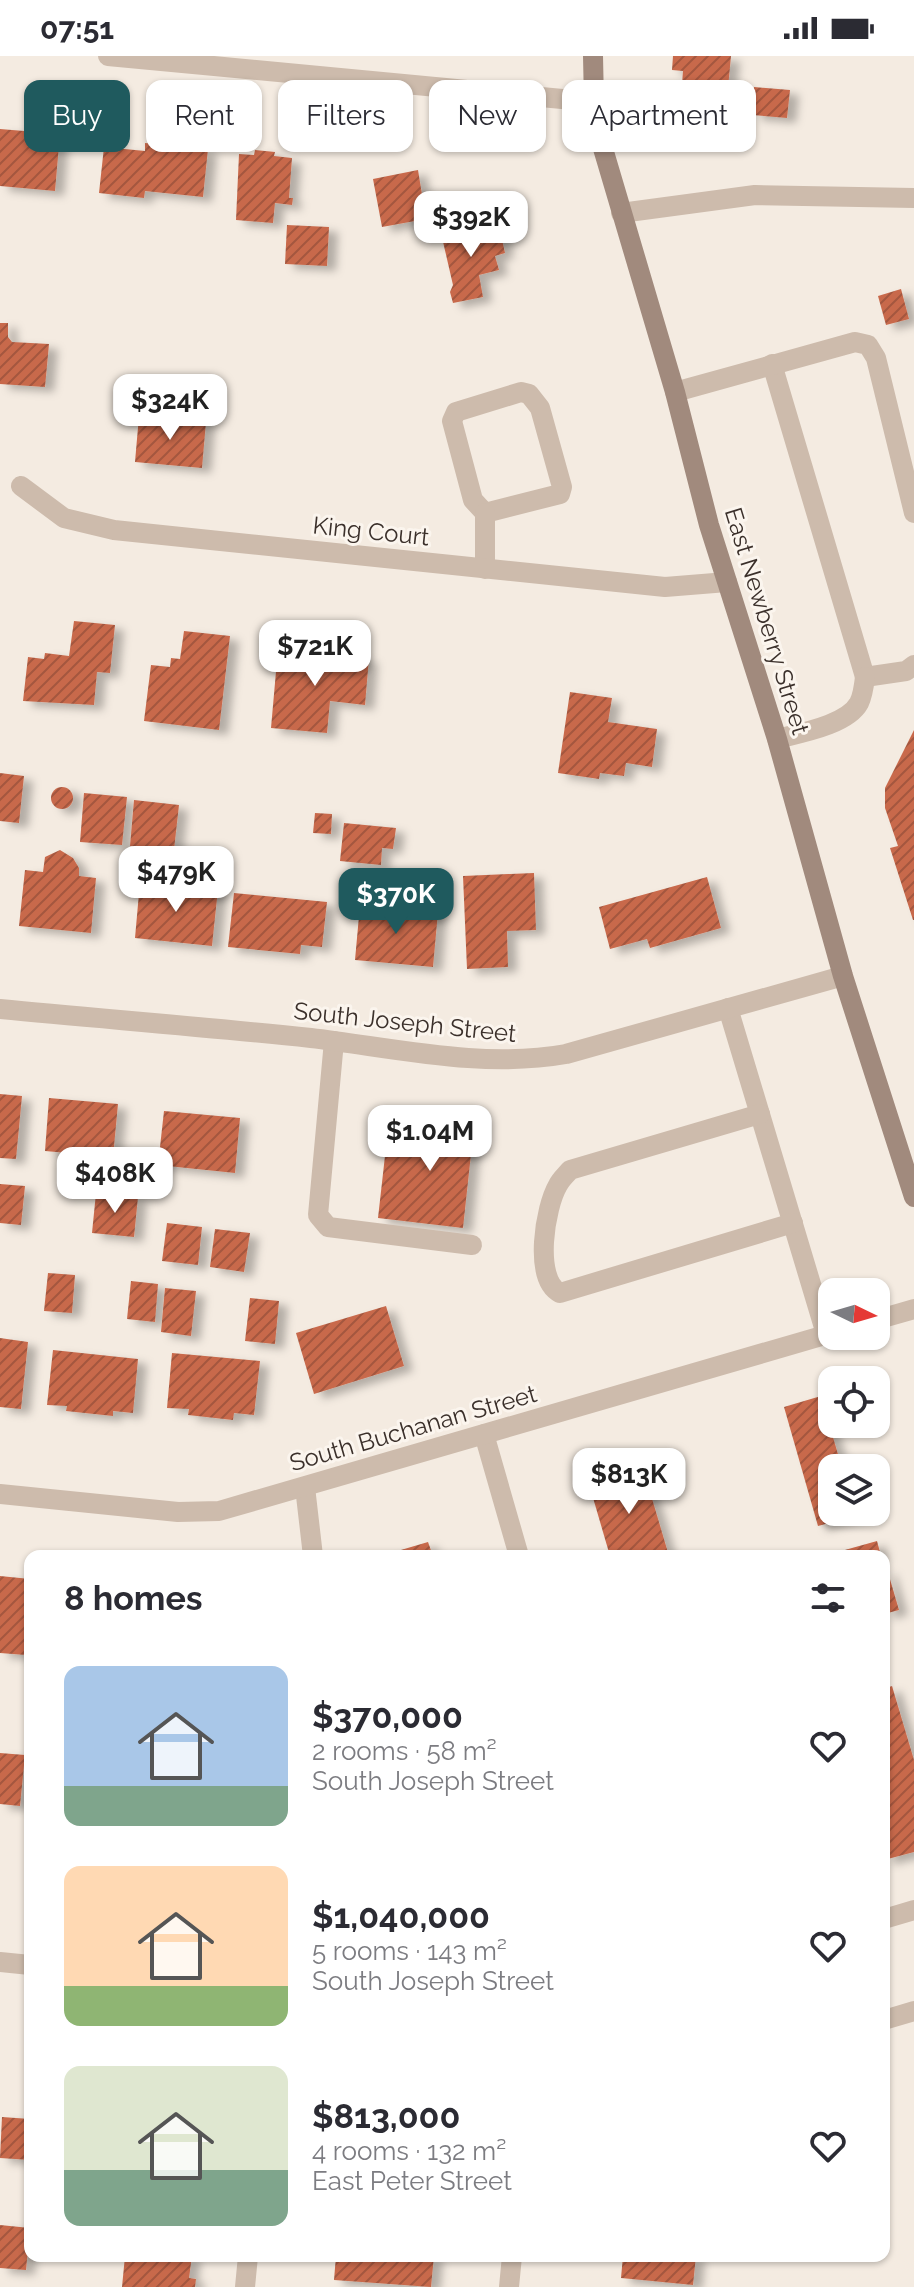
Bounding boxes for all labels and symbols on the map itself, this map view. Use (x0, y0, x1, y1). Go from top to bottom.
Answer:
pin: $392K (415, 191, 527, 259)
pin: $324K (114, 374, 226, 442)
street label: East Newberry Street (719, 504, 815, 738)
street label: King Court (311, 510, 431, 552)
pin: $721K (259, 620, 371, 688)
pin: $479K (120, 846, 232, 914)
pin: $370K (340, 868, 452, 936)
street label: South Joseph Street (292, 996, 518, 1048)
pin: $1.04M (365, 1105, 495, 1173)
pin: $408K (59, 1147, 171, 1215)
north arrow (818, 1278, 890, 1350)
street label: South Buchanan Street (286, 1379, 540, 1477)
pin: $813K (573, 1448, 685, 1516)

